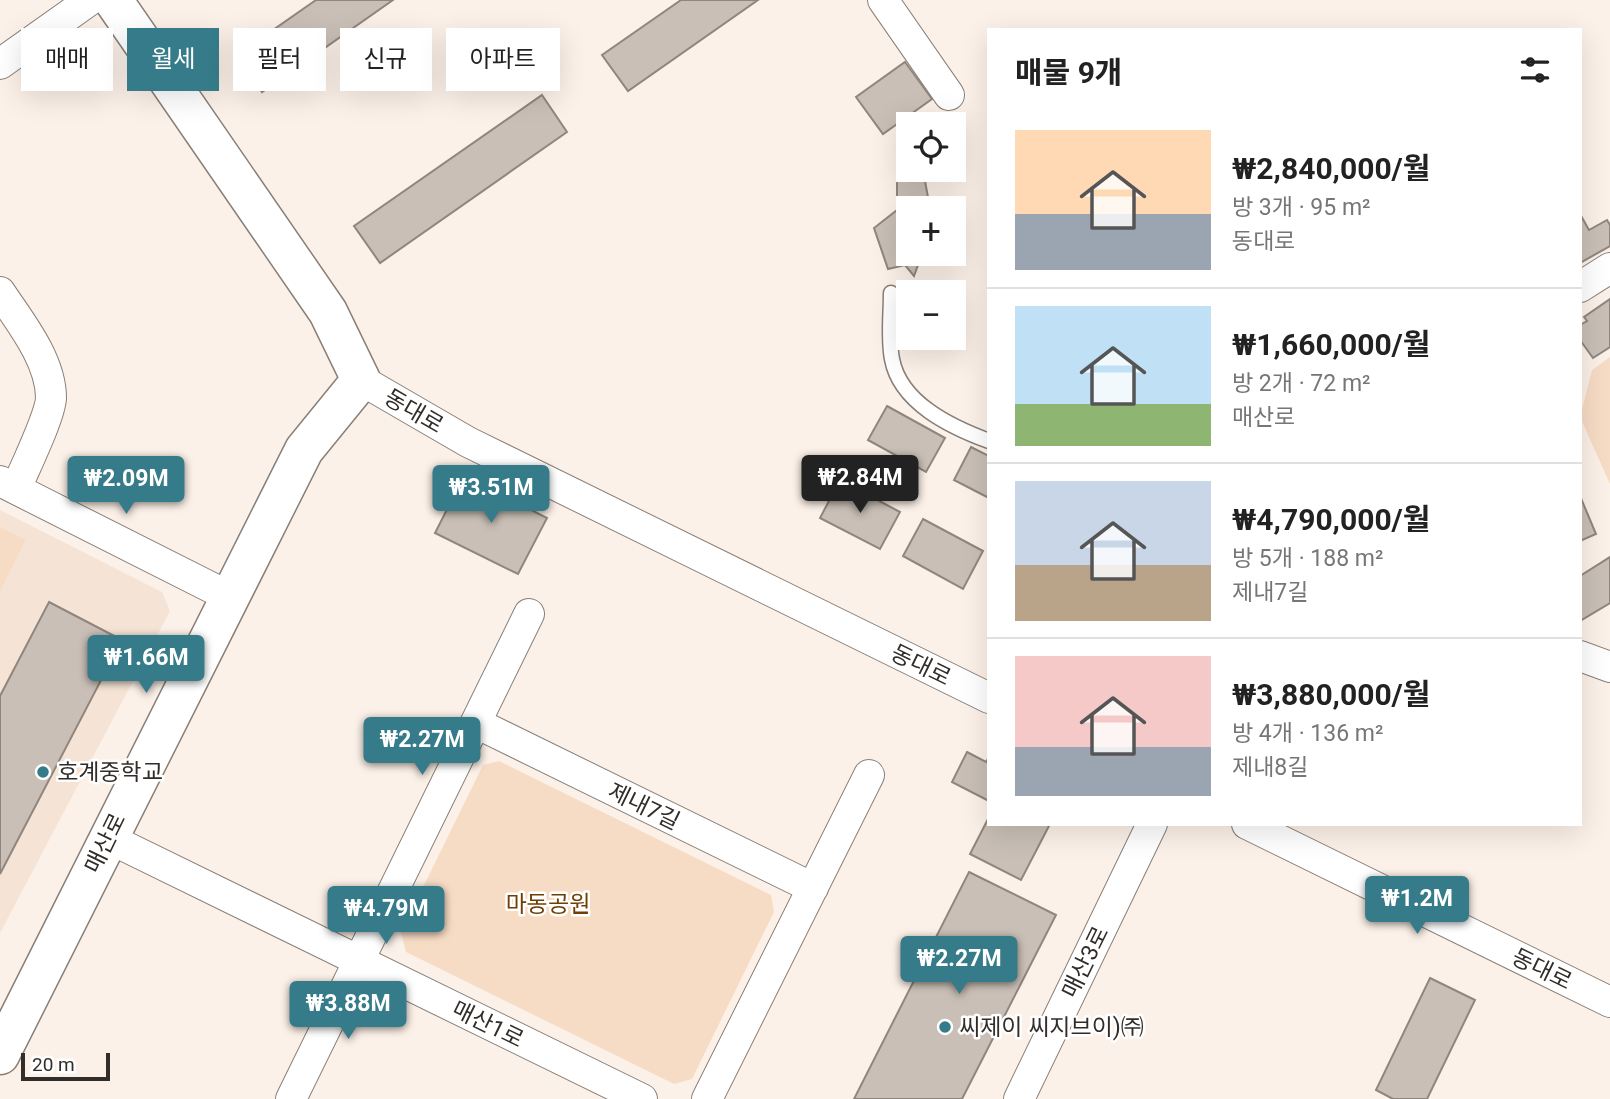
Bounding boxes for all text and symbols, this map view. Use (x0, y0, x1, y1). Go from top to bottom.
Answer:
chip: 매매 (21, 28, 113, 91)
chip: 월세 (127, 28, 219, 91)
chip: 필터 (233, 28, 326, 91)
chip: 신규 (340, 28, 432, 91)
chip: 아파트 (446, 28, 560, 91)
icon: filters (1516, 51, 1554, 89)
text: 매물 9개 (1015, 55, 1122, 90)
map controls (896, 112, 966, 350)
button: locate (896, 112, 966, 182)
text: ₩2,840,000/월 (1232, 151, 1430, 186)
icon: home (1071, 158, 1155, 242)
text: 방 3개 · 95 m² (1232, 194, 1371, 221)
button: + (896, 196, 966, 266)
text: 동대로 (1232, 228, 1295, 255)
button: − (896, 280, 966, 350)
text: ₩1,660,000/월 (1232, 327, 1430, 362)
icon: home (1071, 334, 1155, 418)
text: 방 2개 · 72 m² (1232, 370, 1371, 397)
street label: 동대로 (380, 384, 448, 439)
text: 매산로 (1232, 404, 1295, 431)
pin: ₩2.09M (69, 456, 183, 516)
pin: ₩2.84M (803, 456, 917, 515)
text: ₩2.84M (817, 464, 903, 491)
text: ₩2.09M (83, 465, 169, 492)
pin: ₩3.51M (434, 466, 548, 525)
text: ₩3.51M (448, 474, 534, 501)
text: ₩4,790,000/월 (1232, 502, 1430, 537)
icon: home (1071, 509, 1155, 593)
text: 방 5개 · 188 m² (1232, 545, 1383, 572)
text: 제내7길 (1232, 579, 1308, 606)
pin: ₩1.66M (89, 636, 203, 695)
street label: 동대로 (886, 639, 955, 691)
text: ₩1.66M (103, 644, 189, 671)
text: ₩3,880,000/월 (1232, 677, 1430, 712)
icon: home (1071, 684, 1155, 768)
pin: ₩2.27M (365, 718, 479, 777)
text: 방 4개 · 136 m² (1232, 720, 1383, 747)
text: ₩2.27M (379, 726, 465, 753)
text: 제내8길 (1232, 754, 1308, 781)
place label: 호계중학교 (57, 759, 163, 786)
marker: 호계중학교 (35, 764, 51, 780)
street label: 제내7길 (604, 778, 684, 835)
street label: 매산로 (79, 809, 131, 878)
pin: ₩1.2M (1368, 876, 1466, 936)
text: ₩1.2M (1381, 885, 1453, 912)
pin: ₩4.79M (329, 886, 443, 946)
park label: 마동공원 (506, 891, 590, 918)
text: ₩4.79M (343, 895, 429, 922)
street label: 매산3로 (1057, 922, 1114, 1002)
pin: ₩2.27M (902, 936, 1016, 996)
street label: 동대로 (1507, 943, 1576, 995)
text: ₩2.27M (916, 945, 1002, 972)
pin: ₩3.88M (291, 982, 405, 1041)
text: ₩3.88M (305, 990, 391, 1017)
street label: 매산1로 (448, 996, 528, 1053)
place label: 씨제이 씨지브이)㈜ (959, 1014, 1144, 1041)
marker: 씨제이 씨지브이)㈜ (937, 1019, 953, 1035)
scale bar (21, 1050, 110, 1082)
text: 20 m (32, 1053, 75, 1076)

